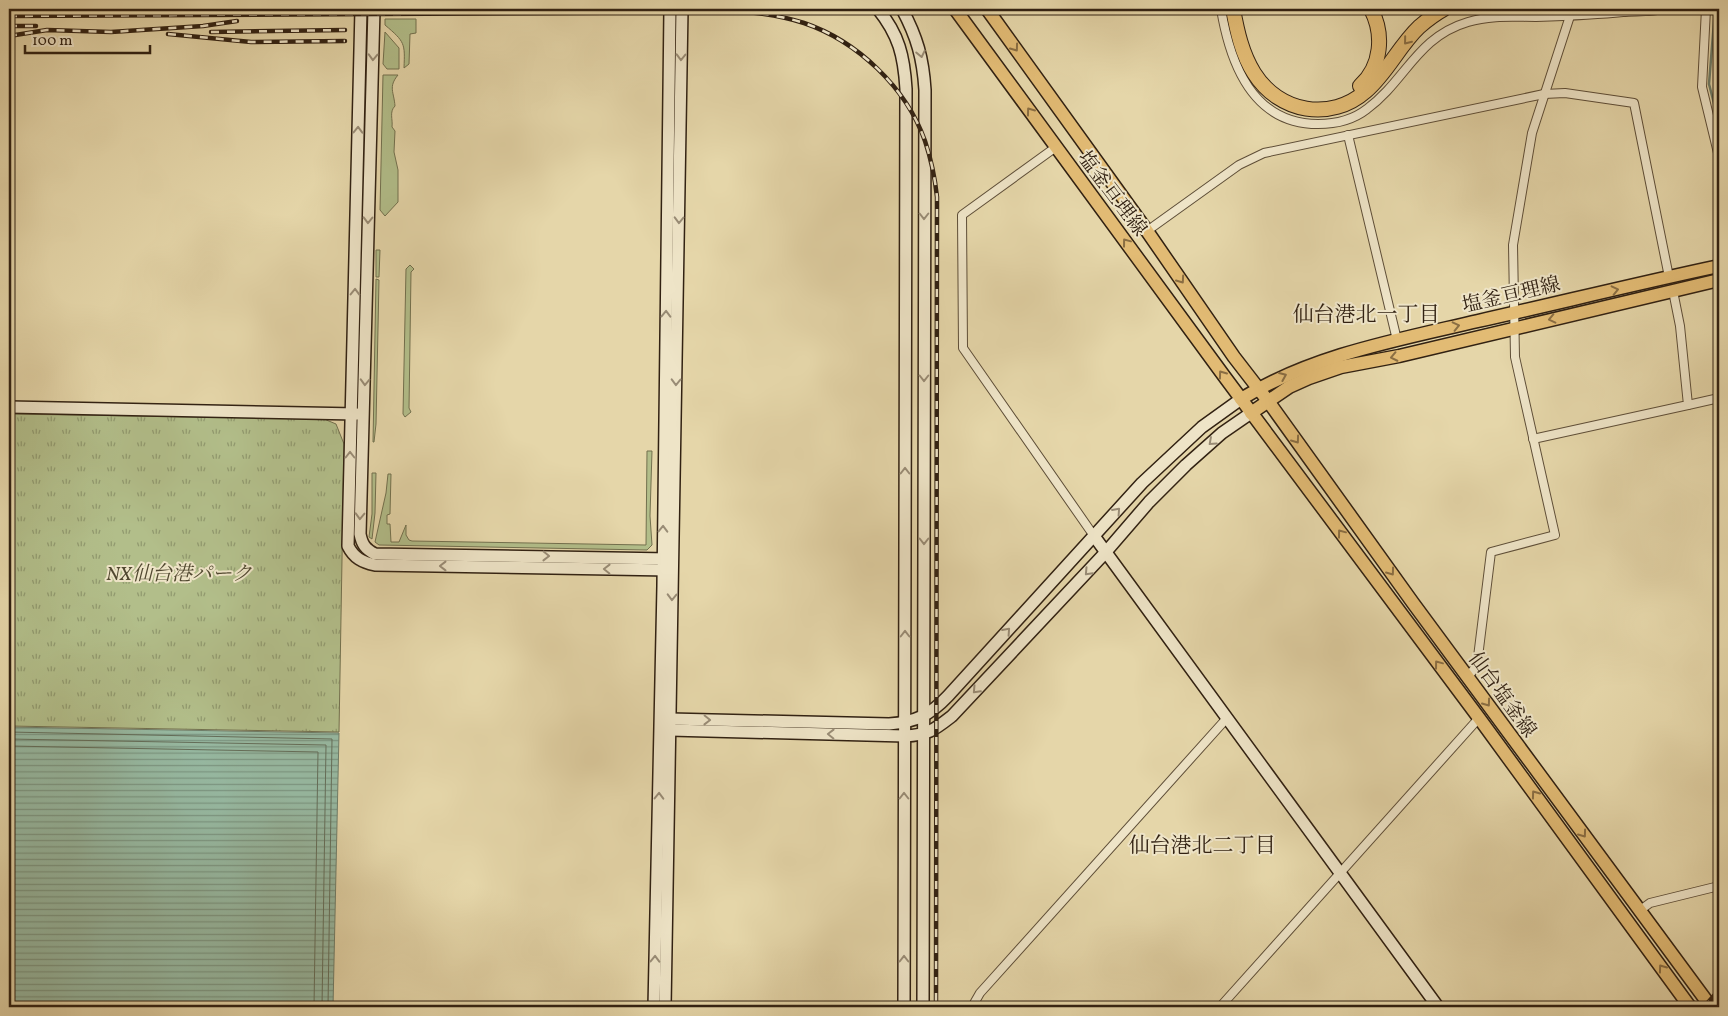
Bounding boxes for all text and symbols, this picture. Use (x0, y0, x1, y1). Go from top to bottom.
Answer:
scale bar (25, 22, 150, 54)
text: 100 m (32, 31, 72, 52)
one-way arrow (1404, 35, 1413, 44)
one-way arrow (1009, 42, 1018, 52)
one-way arrow (915, 49, 926, 58)
one-way arrow (368, 54, 379, 62)
one-way arrow (676, 54, 686, 62)
one-way arrow (1027, 107, 1036, 117)
one-way arrow (353, 126, 364, 134)
street label: 塩釜亘理線 (1070, 146, 1153, 243)
one-way arrow (919, 212, 929, 220)
one-way arrow (363, 216, 373, 224)
one-way arrow (674, 216, 684, 224)
one-way arrow (1124, 239, 1132, 248)
street label: 塩釜亘理線 (1460, 271, 1563, 321)
one-way arrow (1175, 274, 1184, 284)
one-way arrow (1610, 285, 1619, 296)
one-way arrow (350, 288, 360, 296)
district label: 仙台港北一丁目 (1293, 301, 1440, 330)
one-way arrow (661, 309, 672, 317)
one-way arrow (1548, 313, 1557, 324)
one-way arrow (1452, 321, 1461, 332)
one-way arrow (1390, 351, 1399, 361)
one-way arrow (1219, 371, 1227, 380)
one-way arrow (1279, 371, 1287, 381)
one-way arrow (919, 375, 929, 383)
one-way arrow (360, 379, 370, 387)
one-way arrow (671, 379, 682, 387)
one-way arrow (1290, 434, 1299, 444)
one-way arrow (1209, 436, 1218, 445)
one-way arrow (345, 451, 355, 458)
one-way arrow (900, 467, 910, 474)
one-way arrow (1111, 508, 1120, 517)
one-way arrow (355, 512, 366, 520)
one-way arrow (658, 524, 668, 532)
one-way arrow (1338, 529, 1347, 539)
one-way arrow (919, 538, 929, 545)
one-way arrow (542, 551, 550, 561)
park label: NX仙台港パーク (106, 561, 252, 589)
one-way arrow (439, 561, 446, 571)
one-way arrow (602, 563, 610, 574)
one-way arrow (1085, 566, 1094, 575)
one-way arrow (1385, 566, 1394, 576)
one-way arrow (667, 594, 678, 602)
one-way arrow (1001, 628, 1010, 637)
one-way arrow (900, 629, 910, 637)
street label: 仙台塩釜線 (1461, 646, 1542, 744)
one-way arrow (1435, 660, 1444, 670)
one-way arrow (973, 684, 982, 693)
one-way arrow (1481, 697, 1490, 707)
one-way arrow (703, 714, 711, 725)
one-way arrow (827, 729, 835, 740)
one-way arrow (1532, 791, 1540, 800)
one-way arrow (654, 792, 664, 800)
one-way arrow (899, 792, 909, 800)
one-way arrow (1577, 828, 1586, 838)
district label: 仙台港北二丁目 (1129, 832, 1276, 861)
one-way arrow (650, 954, 661, 962)
one-way arrow (899, 954, 909, 962)
one-way arrow (1659, 964, 1668, 974)

